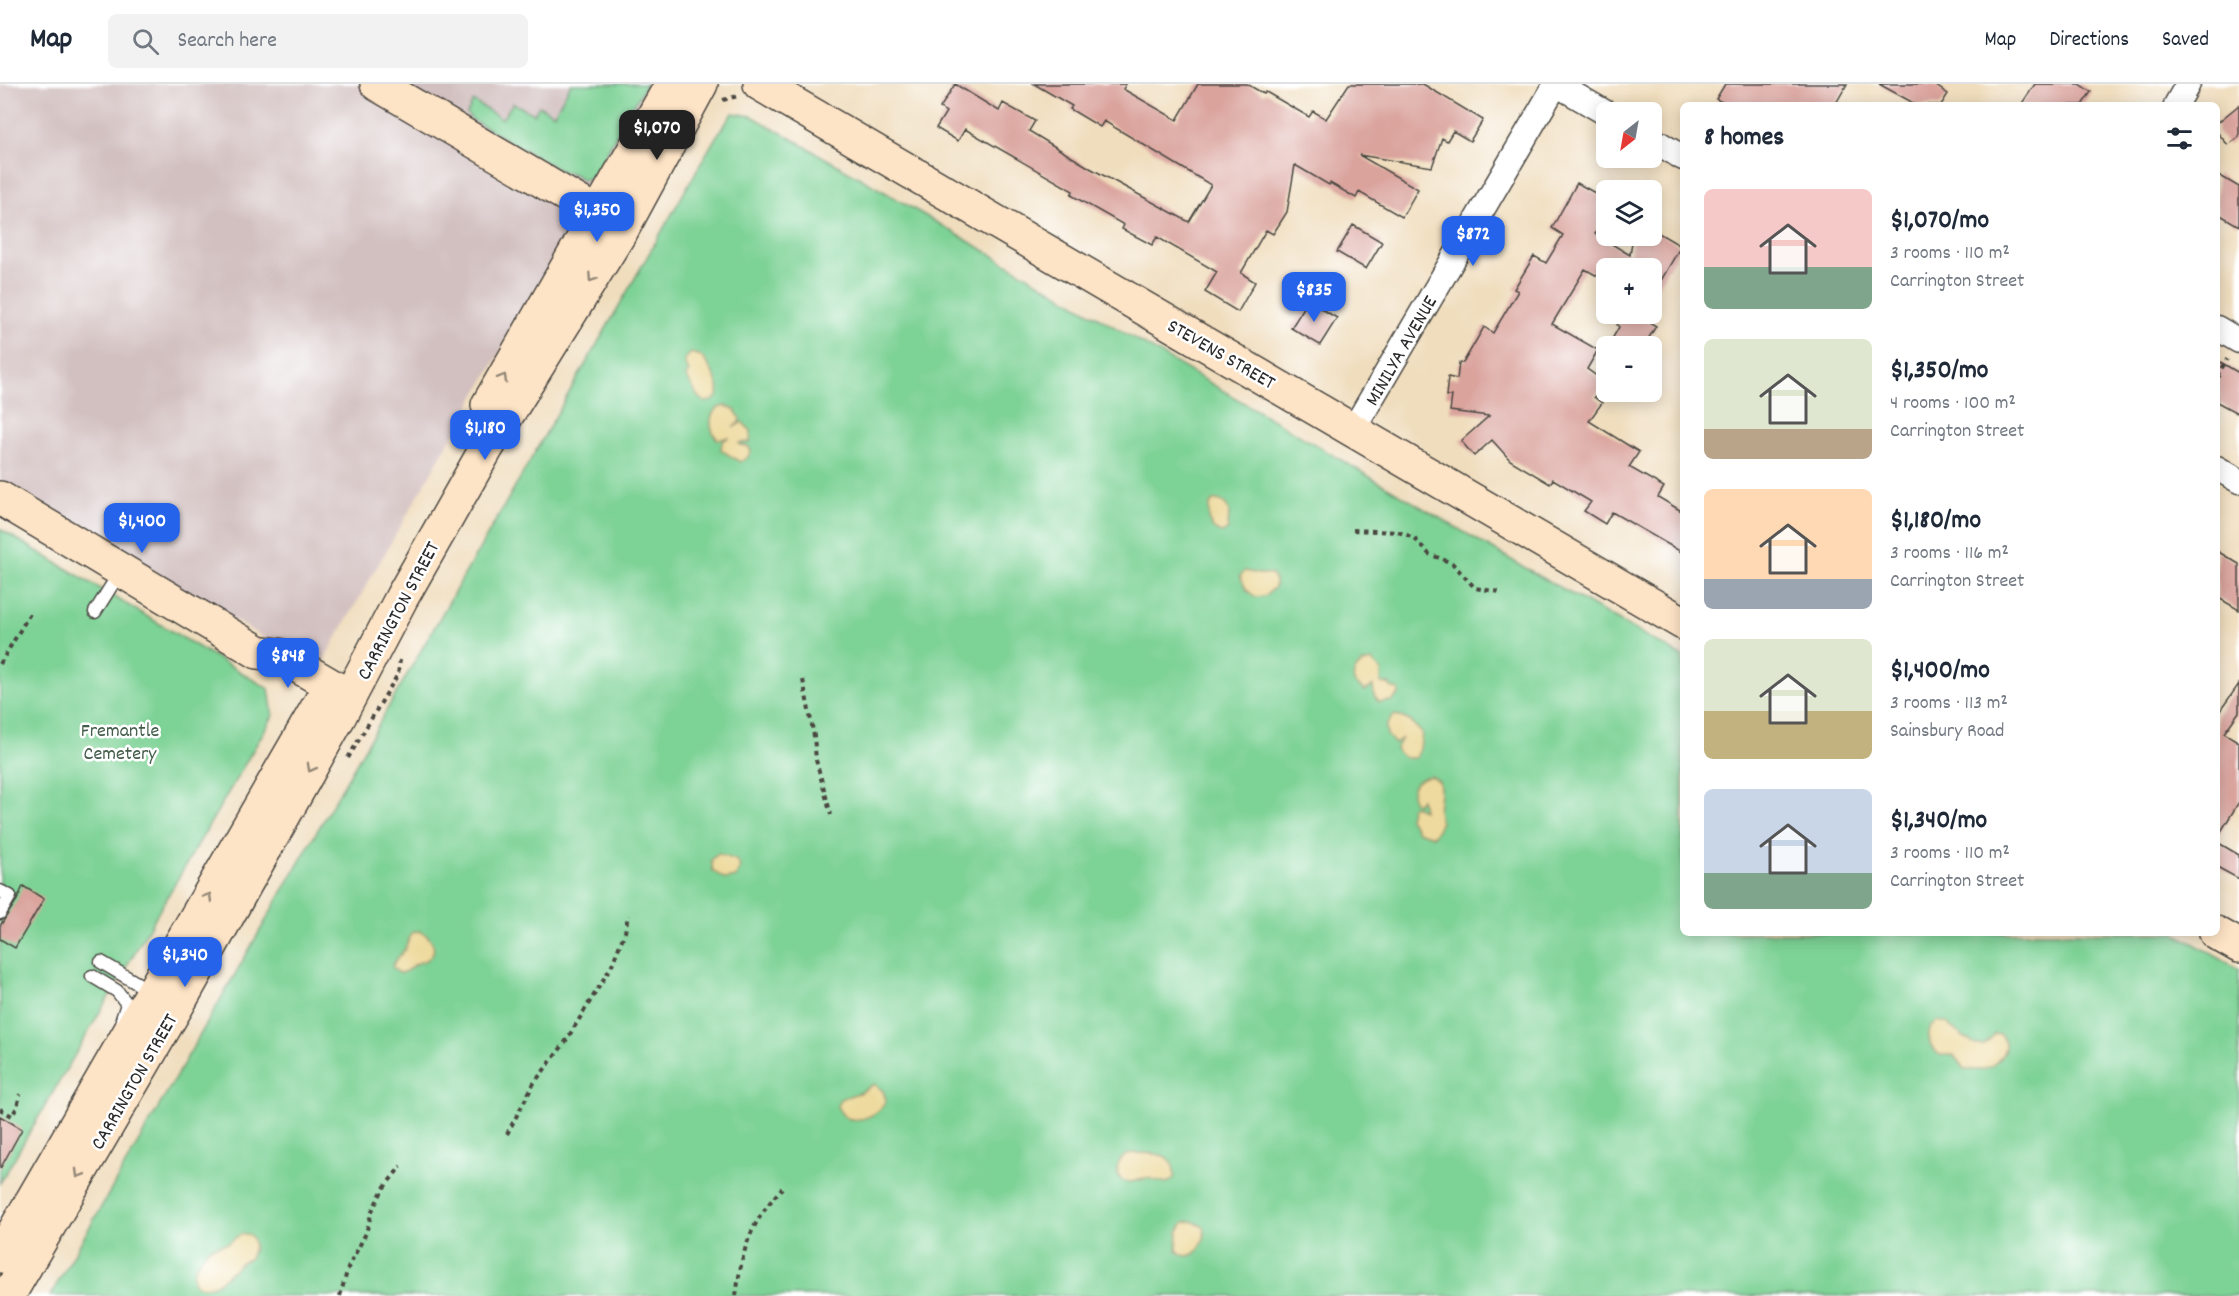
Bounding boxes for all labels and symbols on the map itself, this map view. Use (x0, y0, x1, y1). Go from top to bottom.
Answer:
north arrow (1596, 102, 1662, 168)
pin: $1,070 (608, 110, 706, 161)
pin: $1,350 (548, 192, 646, 243)
pin: $872 (1437, 216, 1509, 267)
one-way arrow (588, 271, 599, 282)
pin: $835 (1278, 272, 1350, 323)
street label: MINILYA AVENUE (1360, 291, 1446, 412)
street label: STEVENS STREET (1161, 313, 1280, 398)
one-way arrow (496, 374, 507, 384)
pin: $1,180 (436, 410, 534, 461)
pin: $1,400 (93, 503, 191, 554)
street label: CARRINGTON STREET (351, 537, 448, 686)
pin: $848 (252, 638, 324, 689)
park label: Fremantle Cemetery (81, 718, 159, 769)
one-way arrow (306, 761, 318, 772)
one-way arrow (201, 893, 213, 903)
pin: $1,340 (136, 937, 234, 988)
street label: CARRINGTON STREET (85, 1009, 186, 1156)
one-way arrow (75, 1168, 86, 1178)

